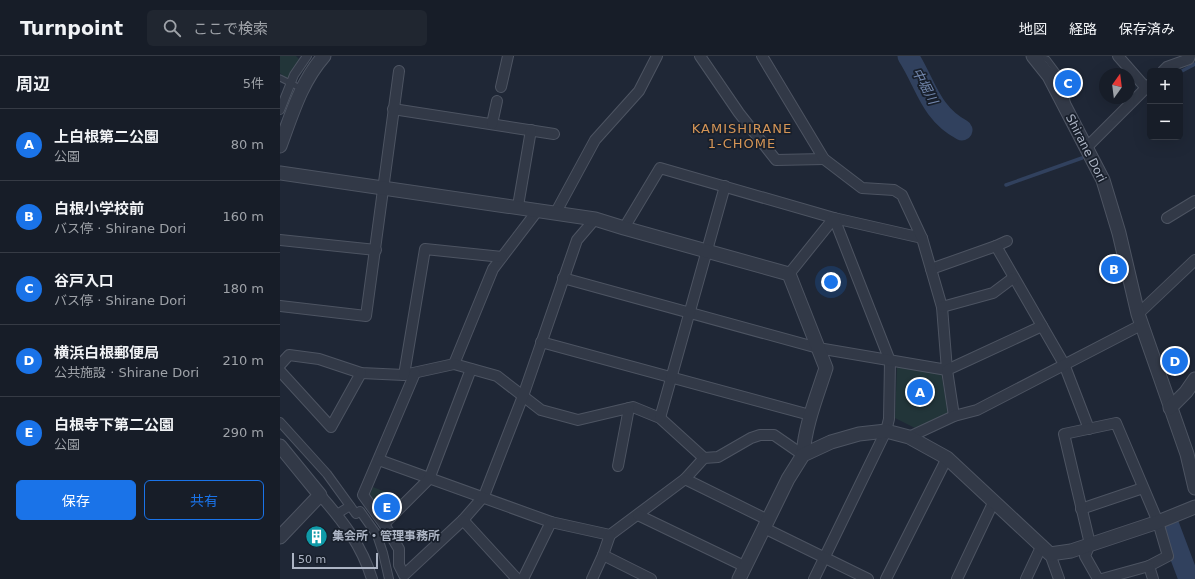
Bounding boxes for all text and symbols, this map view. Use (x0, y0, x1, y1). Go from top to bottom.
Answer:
search box (147, 10, 427, 46)
text: Turnpoint (20, 17, 123, 39)
icon: search (161, 17, 183, 39)
text: ここで検索 (193, 20, 268, 38)
text: 地図 (1019, 21, 1047, 37)
text: 経路 (1069, 21, 1097, 37)
text: 保存済み (1119, 21, 1175, 37)
water label: 中堀川 (909, 65, 942, 108)
pin: C (1055, 68, 1081, 98)
north arrow (1099, 68, 1135, 104)
map controls (1147, 68, 1183, 140)
button: + (1147, 68, 1183, 104)
text: 周辺 (16, 74, 50, 94)
text: 5件 (243, 76, 264, 91)
button: − (1147, 104, 1183, 140)
street label: Shirane Dori (1063, 112, 1109, 184)
district label: KAMISHIRANE 1-CHOME (692, 121, 792, 151)
text: 上白根第二公園 (54, 128, 159, 146)
text: A (24, 137, 34, 152)
text: 80 m (231, 137, 264, 152)
text: 公園 (54, 149, 80, 164)
text: 白根小学校前 (54, 200, 144, 218)
text: B (24, 209, 34, 224)
text: 160 m (222, 209, 264, 224)
text: バス停 · Shirane Dori (54, 221, 186, 236)
pin: B (1101, 254, 1127, 284)
text: 谷戸入口 (54, 272, 114, 290)
your location (821, 272, 841, 292)
text: C (24, 281, 34, 296)
text: 180 m (222, 281, 264, 296)
text: バス停 · Shirane Dori (54, 293, 186, 308)
text: 横浜白根郵便局 (54, 344, 159, 362)
pin: D (1162, 346, 1188, 376)
text: D (24, 353, 34, 368)
text: 210 m (222, 353, 264, 368)
text: 公共施設 · Shirane Dori (54, 365, 199, 380)
pin: A (907, 377, 933, 407)
text: 白根寺下第二公園 (54, 416, 174, 434)
text: E (25, 425, 33, 440)
text: 290 m (222, 425, 264, 440)
text: 公園 (54, 437, 80, 452)
button: 保存 (16, 480, 136, 520)
button: 共有 (144, 480, 264, 520)
pin: E (374, 492, 400, 522)
building icon: 集会所・管理事務所 (304, 523, 330, 549)
place label: 集会所・管理事務所 (332, 529, 440, 543)
scale bar (292, 551, 378, 570)
text: 50 m (298, 553, 326, 566)

